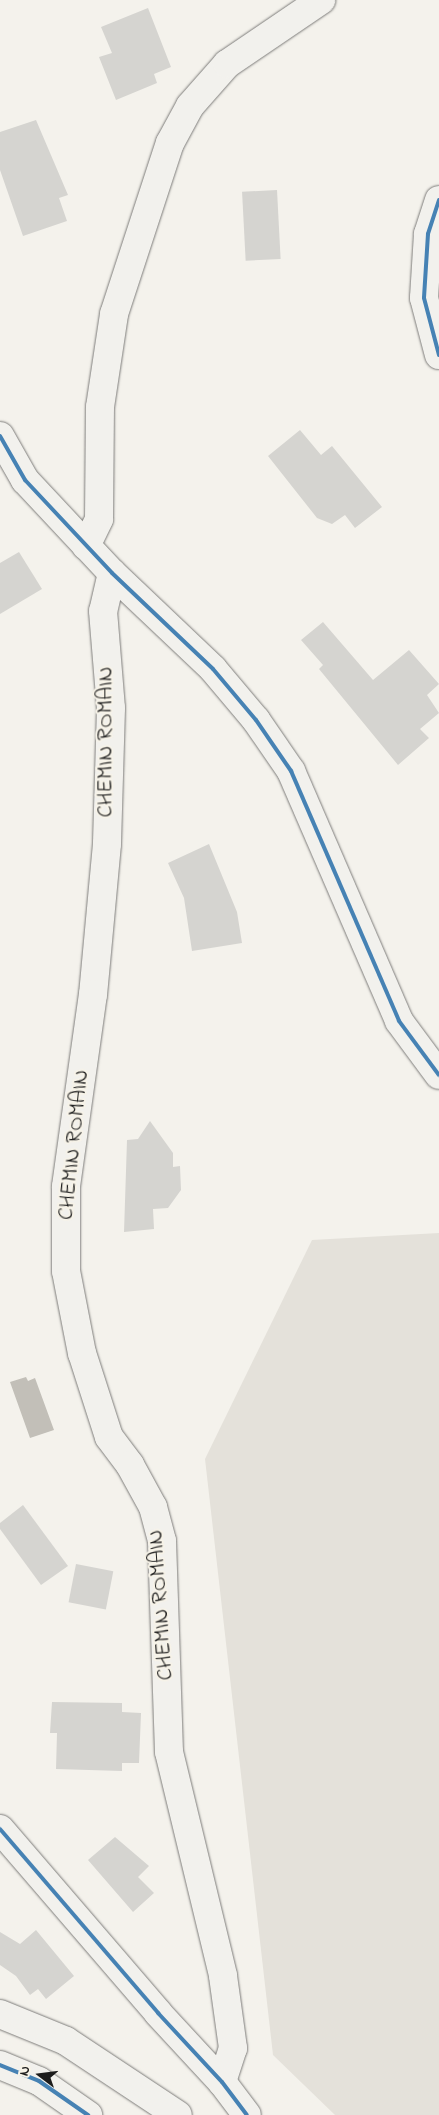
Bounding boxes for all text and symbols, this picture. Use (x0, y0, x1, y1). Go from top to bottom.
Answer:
street label: CHEMIN ROMAIN (94, 667, 120, 817)
street label: CHEMIN ROMAIN (54, 1069, 96, 1221)
street label: CHEMIN ROMAIN (144, 1529, 180, 1681)
north arrow (15, 2050, 65, 2100)
text: N (14, 2064, 36, 2078)

